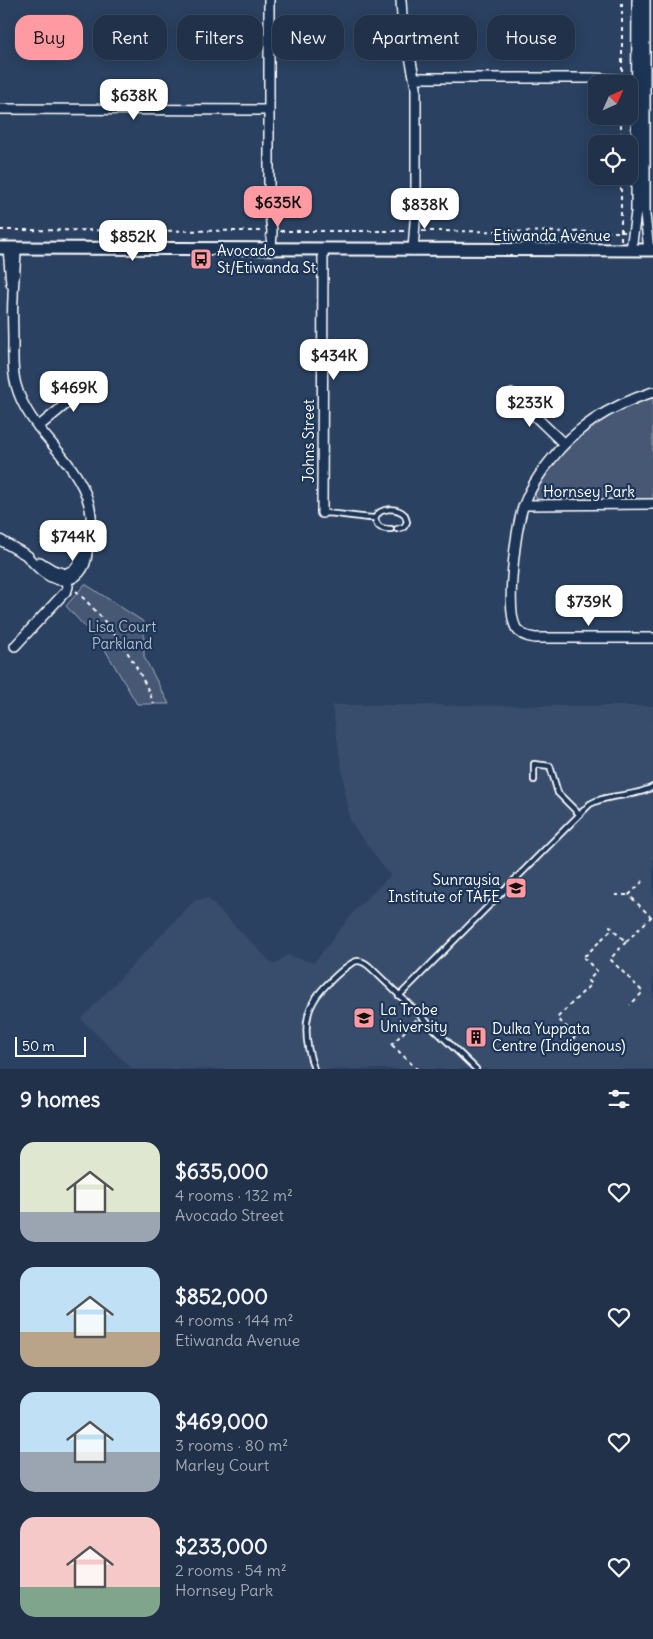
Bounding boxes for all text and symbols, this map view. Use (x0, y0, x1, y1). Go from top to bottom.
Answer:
chip: Buy (15, 15, 83, 60)
chip: Rent (93, 15, 167, 60)
chip: Filters (177, 15, 262, 60)
chip: New (272, 15, 344, 60)
chip: Apartment (354, 15, 477, 60)
chip: House (487, 15, 575, 60)
north arrow (588, 75, 638, 125)
map controls (588, 75, 638, 185)
pin: $638K (99, 78, 169, 121)
text: $638K (111, 85, 157, 105)
button: locate (588, 135, 638, 185)
pin: $635K (243, 186, 313, 228)
pin: $838K (390, 188, 460, 230)
text: $635K (255, 192, 301, 212)
text: $838K (402, 194, 448, 214)
pin: $852K (98, 220, 168, 262)
text: $852K (110, 226, 156, 246)
street label: Etiwanda Avenue (493, 226, 611, 245)
place label: Avocado St/Etiwanda St (217, 241, 316, 277)
bus stop icon: Avocado St/Etiwanda St (189, 247, 213, 271)
pin: $434K (299, 338, 369, 381)
text: $434K (311, 345, 357, 365)
pin: $469K (39, 370, 109, 413)
text: $469K (51, 377, 97, 397)
pin: $233K (495, 386, 565, 428)
text: $233K (507, 392, 553, 412)
street label: Johns Street (299, 399, 318, 483)
street label: Hornsey Park (543, 482, 635, 501)
pin: $744K (38, 520, 108, 562)
text: $744K (51, 526, 95, 546)
pin: $739K (554, 584, 624, 627)
text: $739K (567, 591, 611, 611)
park label: Lisa Court Parkland (88, 617, 156, 653)
place label: Sunraysia Institute of TAFE (388, 870, 500, 906)
school or university icon: Sunraysia Institute of TAFE (504, 876, 528, 900)
place label: La Trobe University (380, 1000, 447, 1036)
school or university icon: La Trobe University (352, 1006, 376, 1030)
place label: Dulka Yuppata Centre (Indigenous) (492, 1019, 626, 1055)
building icon: Dulka Yuppata Centre (Indigenous) (464, 1025, 488, 1049)
scale bar (15, 1034, 86, 1057)
text: 50 m (22, 1037, 55, 1055)
icon: filters (605, 1085, 633, 1113)
text: 9 homes (20, 1086, 100, 1113)
text: $635,000 (175, 1158, 269, 1185)
icon: home (60, 1162, 120, 1222)
icon: heart (605, 1178, 633, 1206)
text: 4 rooms · 132 m² (175, 1185, 293, 1205)
text: Avocado Street (175, 1205, 284, 1225)
text: $852,000 (175, 1283, 268, 1310)
icon: home (60, 1287, 120, 1347)
icon: heart (605, 1303, 633, 1331)
text: 4 rooms · 144 m² (175, 1310, 294, 1330)
text: Etiwanda Avenue (175, 1330, 300, 1350)
text: $469,000 (175, 1408, 268, 1435)
icon: home (60, 1412, 120, 1472)
icon: heart (605, 1428, 633, 1456)
text: 3 rooms · 80 m² (175, 1435, 288, 1455)
text: Marley Court (175, 1455, 269, 1475)
text: $233,000 (175, 1533, 268, 1560)
icon: home (60, 1537, 120, 1597)
icon: heart (605, 1553, 633, 1581)
text: 2 rooms · 54 m² (175, 1560, 287, 1580)
text: Hornsey Park (175, 1580, 273, 1600)

